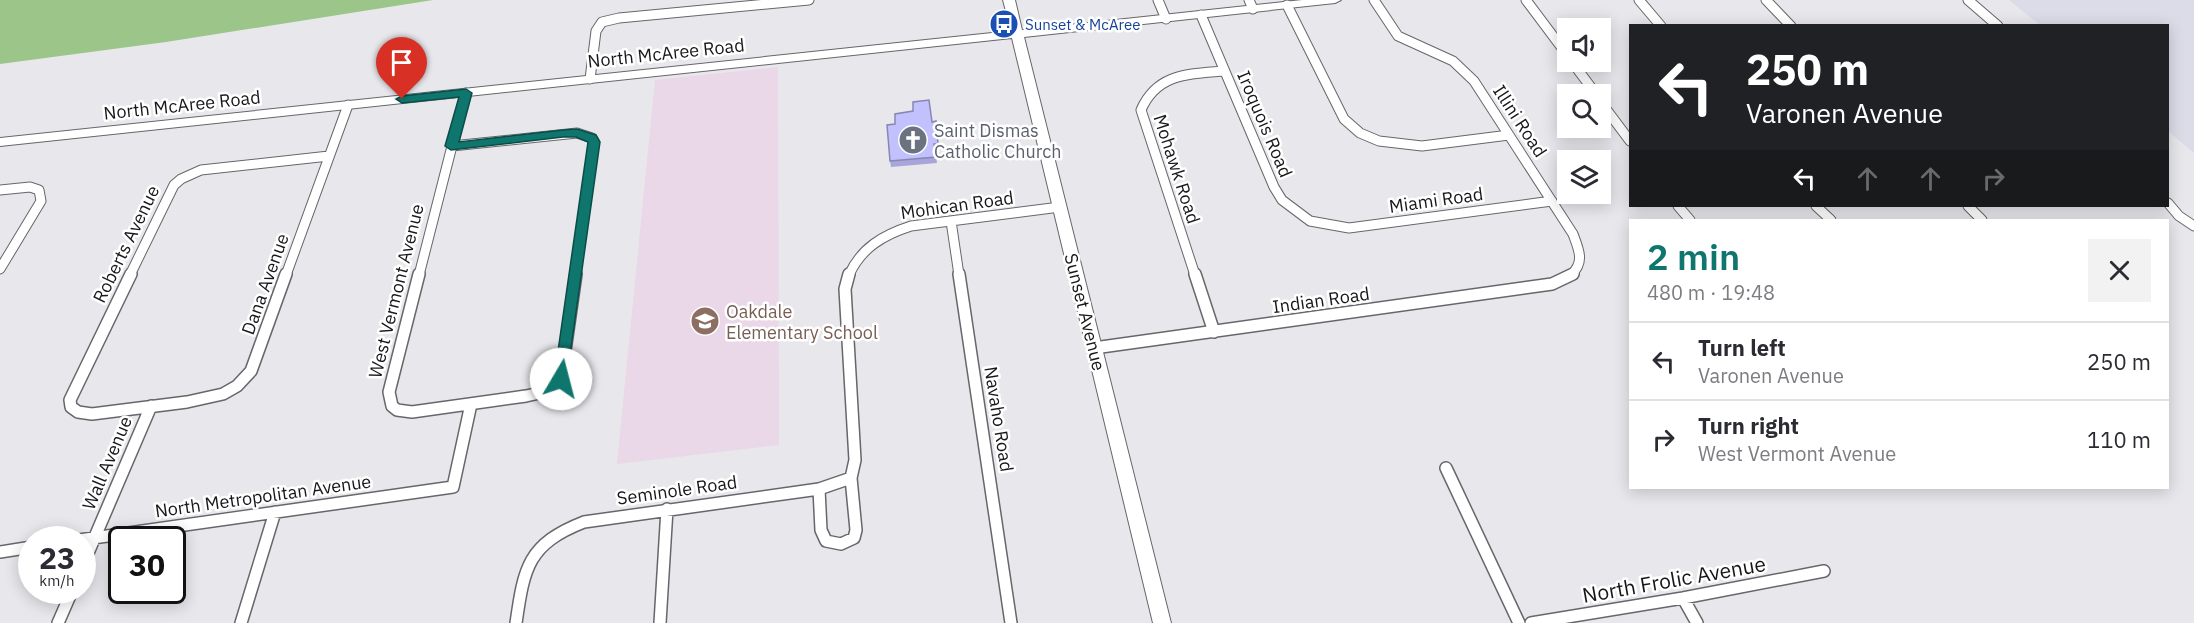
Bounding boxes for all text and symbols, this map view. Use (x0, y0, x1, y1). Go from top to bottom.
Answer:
bus stop icon: Sunset & McAree (988, 8, 1020, 40)
place label: Sunset & McAree (1025, 15, 1140, 34)
map controls (1557, 18, 1611, 204)
button: sound (1557, 18, 1611, 72)
street label: North McAree Road (586, 33, 746, 73)
pin (376, 37, 427, 99)
text: 250 m (1746, 42, 1869, 97)
icon: arrive (385, 46, 418, 79)
icon: left (1647, 48, 1725, 126)
street label: Iroquois Road (1232, 67, 1298, 181)
street label: Illini Road (1488, 80, 1552, 162)
button: search (1557, 84, 1611, 138)
street label: North McAree Road (102, 85, 262, 125)
text: Varonen Avenue (1746, 95, 1943, 130)
street label: Mohawk Road (1149, 112, 1205, 226)
place label: Saint Dismas Catholic Church (934, 119, 1062, 163)
church icon: Saint Dismas Catholic Church (897, 124, 929, 156)
button: layers (1557, 150, 1611, 204)
icon: left (1788, 162, 1821, 195)
icon: ahead (1851, 162, 1884, 195)
icon: ahead (1914, 162, 1947, 195)
icon: right (1977, 162, 2010, 195)
street label: Roberts Avenue (88, 181, 164, 306)
street label: Miami Road (1388, 182, 1484, 218)
street label: Mohican Road (899, 186, 1015, 224)
street label: West Vermont Avenue (363, 202, 429, 380)
street label: Dana Avenue (236, 230, 294, 338)
text: 2 min (1647, 233, 1740, 280)
button: close (2088, 239, 2151, 302)
street label: Sunset Avenue (1059, 251, 1111, 373)
text: 480 m · 19:48 (1647, 279, 1775, 306)
street label: Indian Road (1271, 282, 1371, 318)
place label: Oakdale Elementary School (726, 300, 878, 344)
school or university icon: Oakdale Elementary School (689, 305, 721, 337)
text: Turn left (1698, 333, 1786, 362)
icon: left (1647, 345, 1680, 378)
position arrow (529, 347, 593, 411)
text: 250 m (2087, 347, 2151, 376)
text: Varonen Avenue (1698, 362, 1844, 389)
street label: Navaho Road (979, 365, 1019, 473)
text: Turn right (1698, 411, 1799, 440)
street label: Wall Avenue (77, 413, 137, 513)
icon: right (1647, 423, 1680, 456)
text: 110 m (2087, 425, 2151, 454)
text: West Vermont Avenue (1698, 440, 1896, 467)
street label: North Metropolitan Avenue (153, 469, 373, 523)
street label: Seminole Road (615, 470, 739, 510)
speed limit sign: 30 (108, 526, 186, 604)
text: 23 (39, 538, 75, 577)
street label: North Frolic Avenue (1580, 549, 1768, 609)
text: km/h (39, 571, 75, 590)

